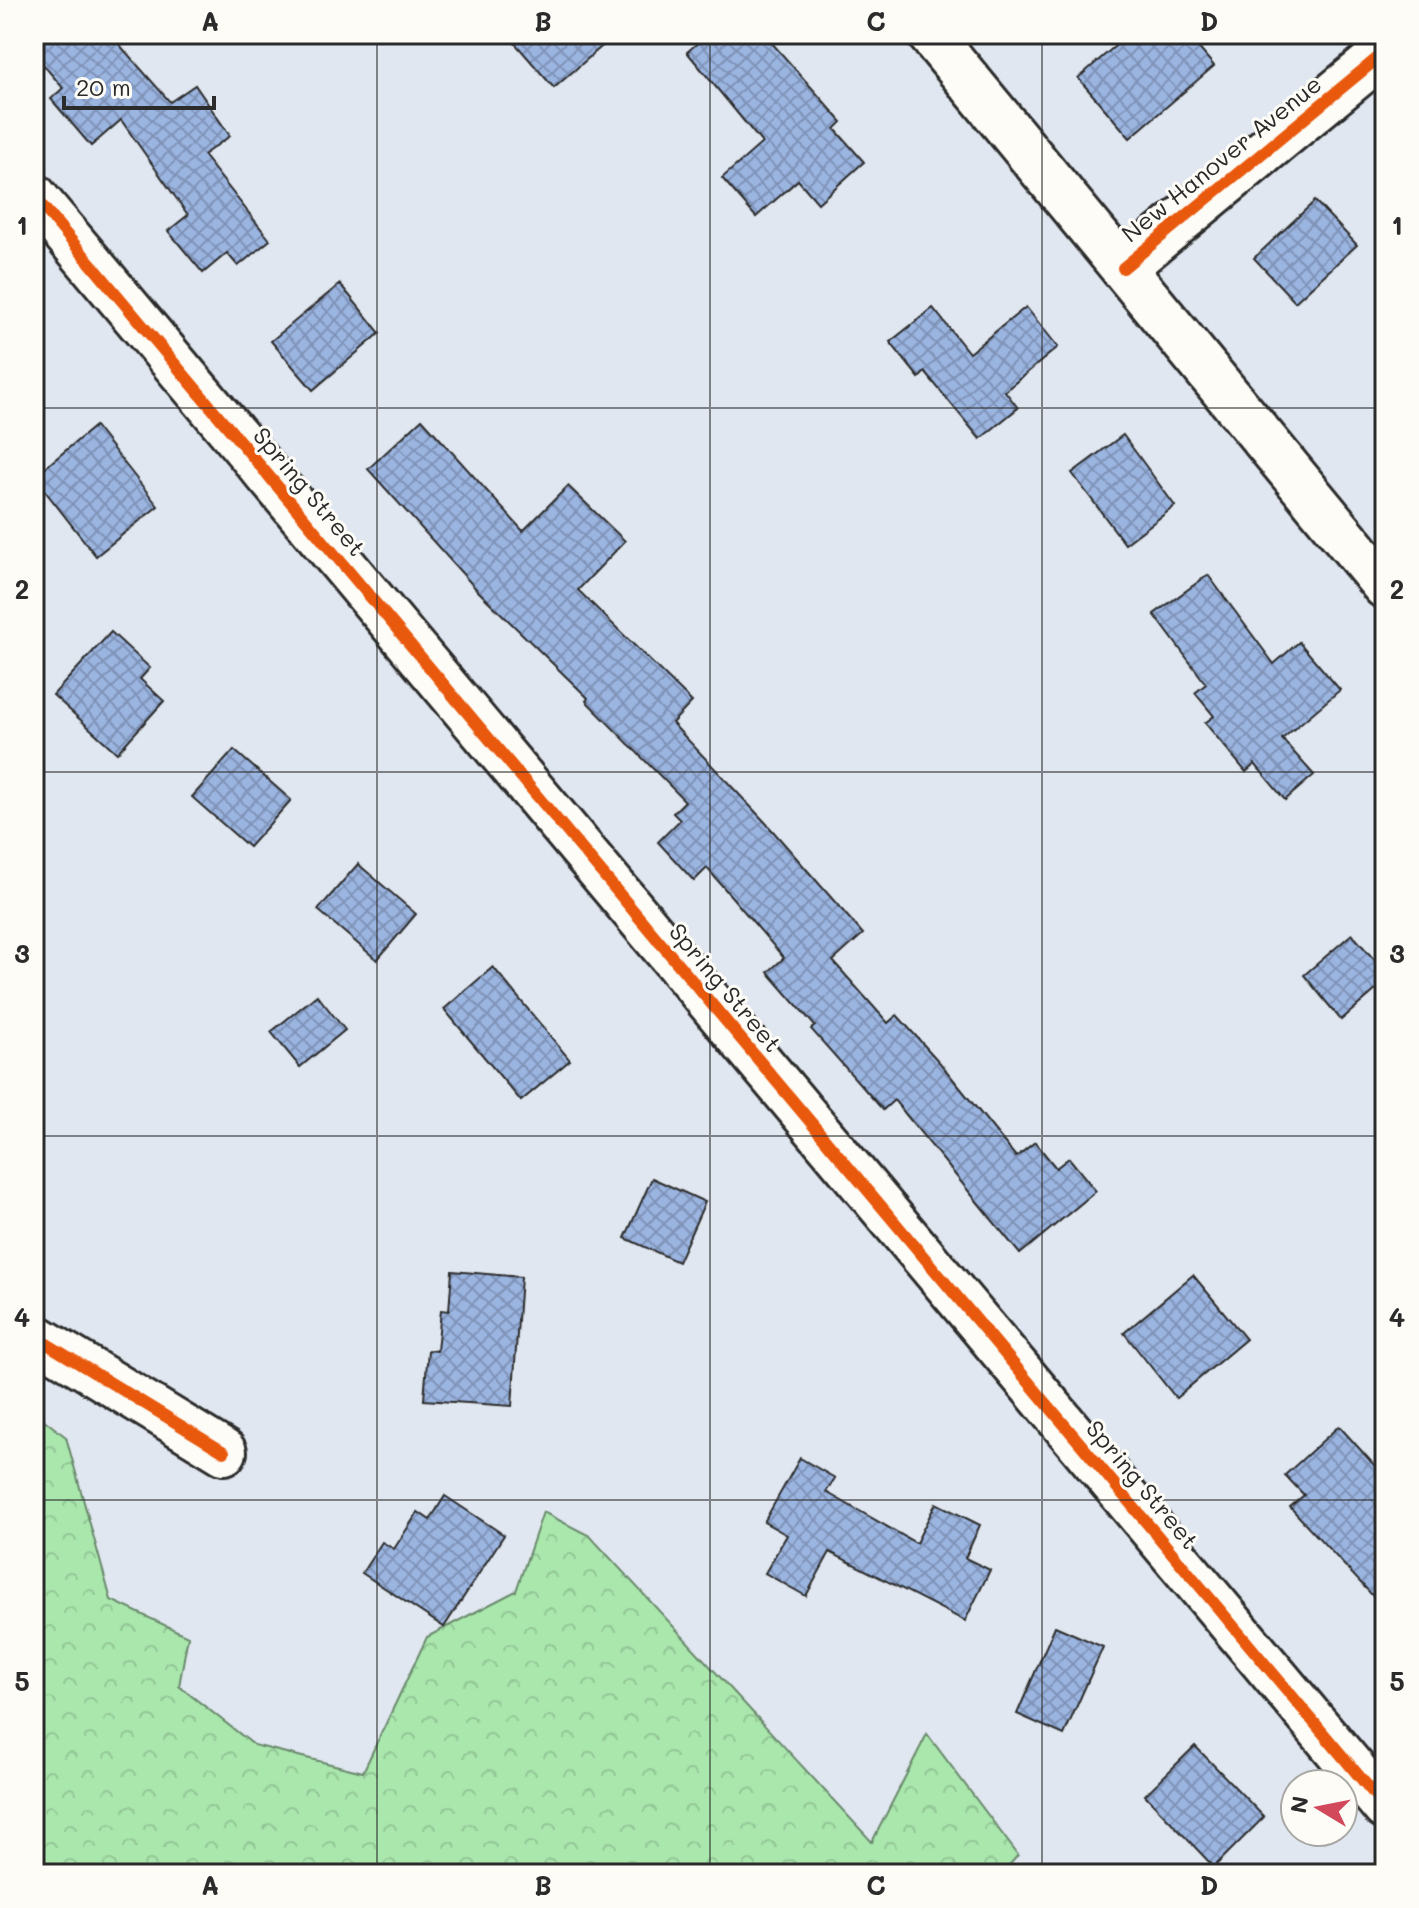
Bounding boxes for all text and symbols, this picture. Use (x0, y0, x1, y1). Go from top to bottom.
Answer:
text: A (201, 4, 219, 38)
text: B (534, 4, 552, 38)
text: C (866, 4, 886, 38)
text: D (1200, 4, 1218, 38)
scale bar (64, 60, 214, 110)
street label: New Hanover Avenue (1115, 68, 1327, 248)
text: 20 m (76, 71, 131, 102)
text: 1 (16, 208, 28, 242)
text: 1 (1391, 208, 1403, 242)
street label: Spring Street (247, 420, 373, 562)
text: 2 (15, 572, 29, 606)
text: 2 (1390, 572, 1404, 606)
street label: Spring Street (663, 916, 789, 1058)
text: 3 (14, 936, 30, 970)
text: 3 (1389, 936, 1405, 970)
text: 4 (14, 1300, 30, 1334)
text: 4 (1389, 1300, 1405, 1334)
street label: Spring Street (1080, 1413, 1206, 1555)
text: 5 (14, 1664, 30, 1698)
text: 5 (1389, 1664, 1405, 1698)
north arrow (1279, 1768, 1359, 1848)
text: N (1283, 1794, 1315, 1815)
text: A (201, 1868, 219, 1902)
text: B (534, 1868, 552, 1902)
text: C (866, 1868, 886, 1902)
text: D (1200, 1868, 1218, 1902)

